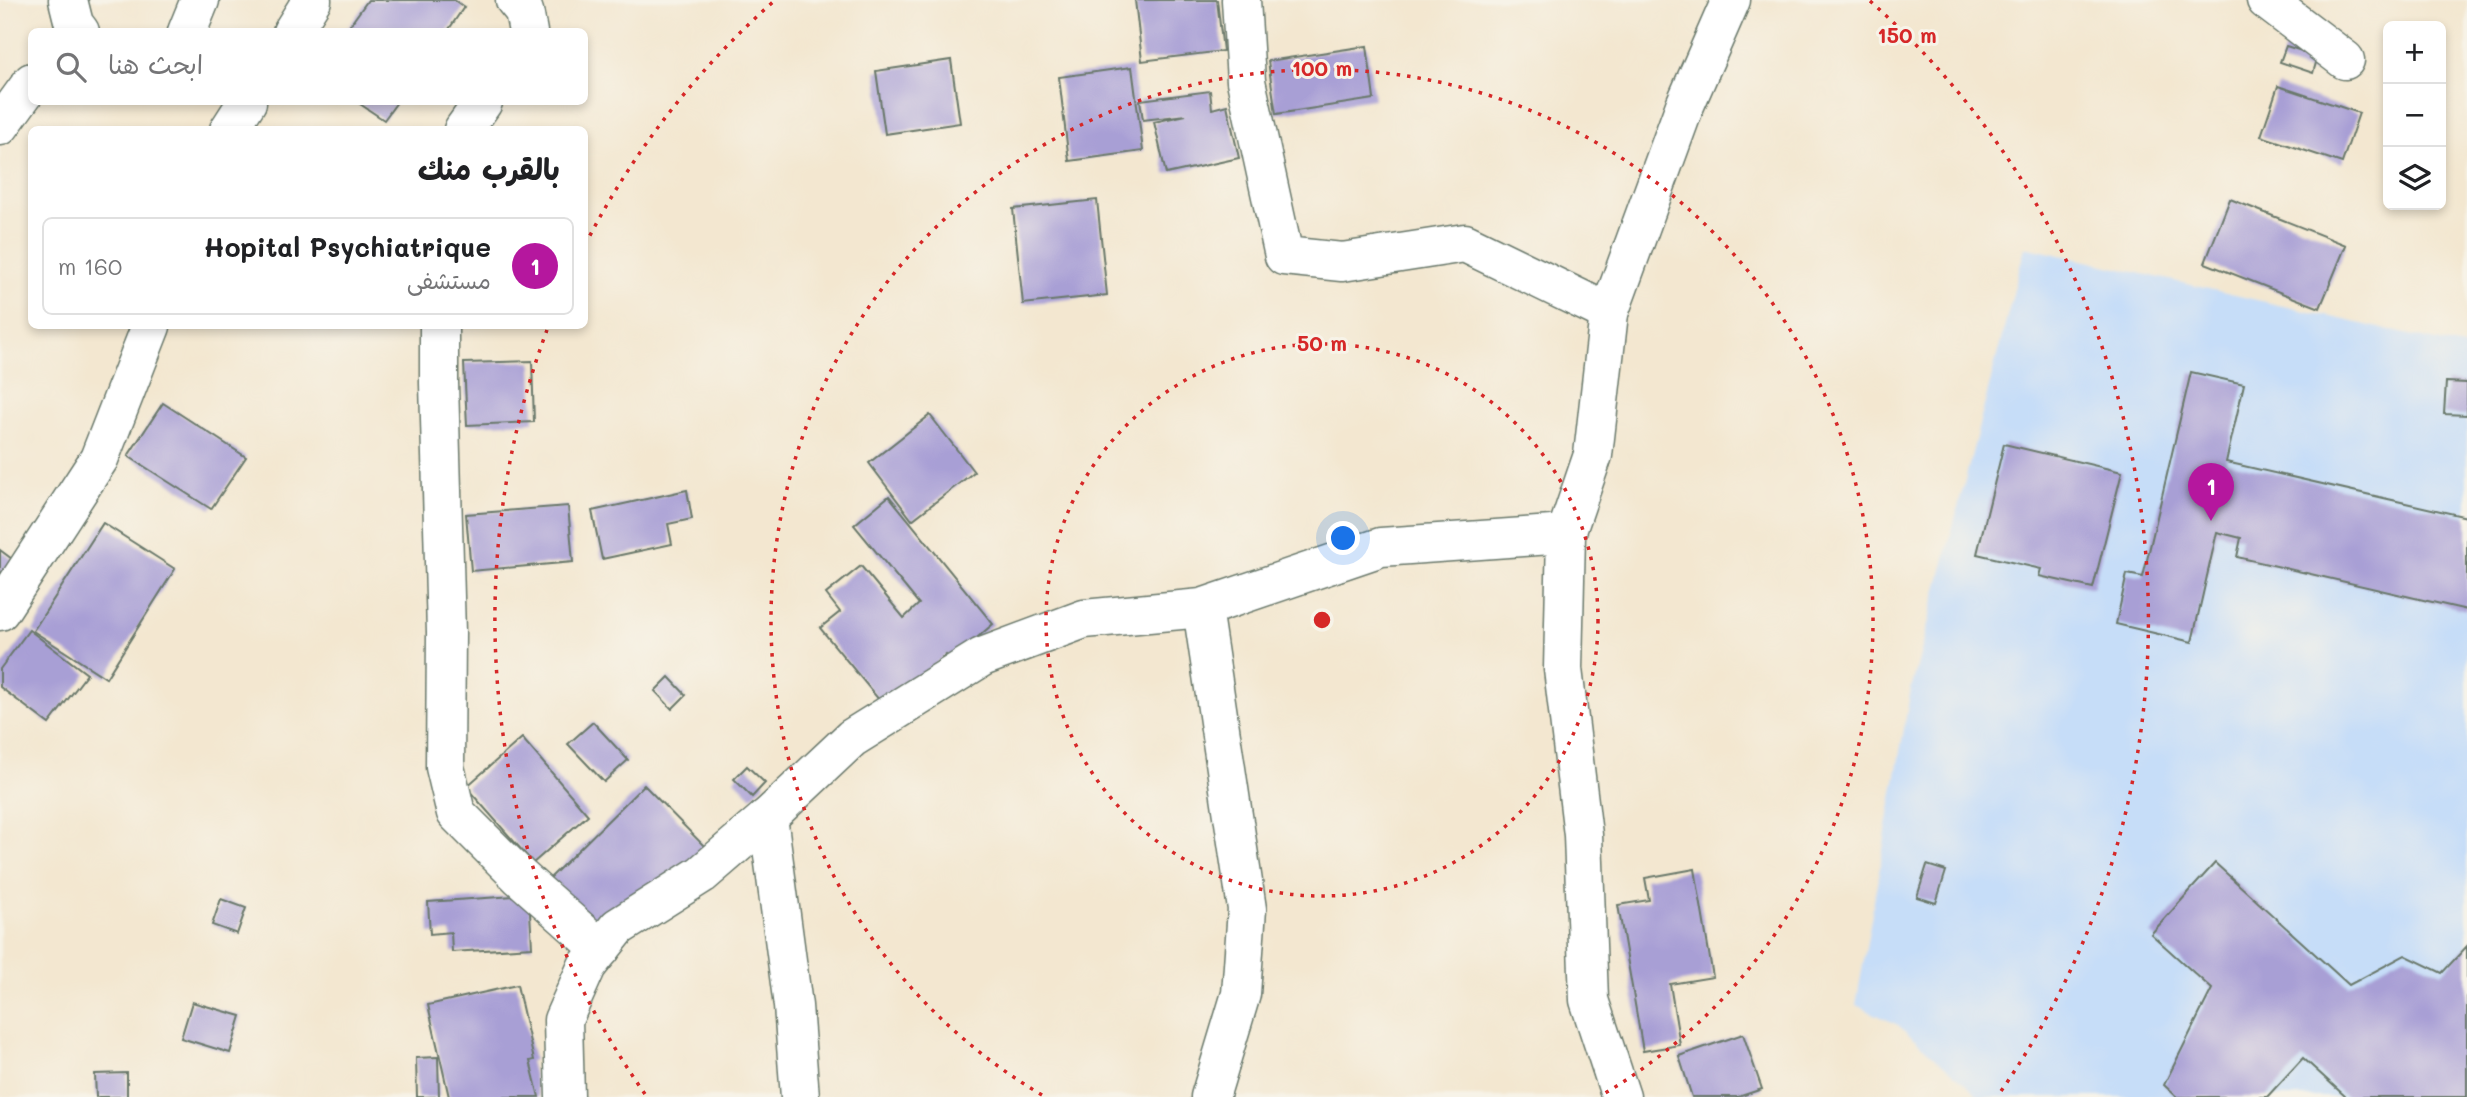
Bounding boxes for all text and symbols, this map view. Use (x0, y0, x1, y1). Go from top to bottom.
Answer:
text: 150 m (1877, 21, 1937, 48)
map controls (2383, 21, 2446, 210)
button: + (2383, 21, 2446, 84)
search box (28, 28, 588, 105)
text: ابحث هنا (108, 47, 203, 81)
icon: search (52, 48, 90, 86)
text: 100 m (1292, 54, 1352, 81)
button: − (2383, 84, 2446, 147)
button: layers (2383, 147, 2446, 210)
text: بالقرب منك (418, 148, 560, 188)
text: Hopital Psychiatrique (204, 230, 491, 264)
text: 160 m (58, 251, 122, 281)
text: 1 (530, 251, 540, 281)
text: مستشفى (407, 265, 491, 295)
text: 50 m (1297, 329, 1347, 356)
pin: 1 (2188, 463, 2234, 521)
your location (1326, 521, 1360, 555)
centre of rings (1310, 608, 1334, 632)

